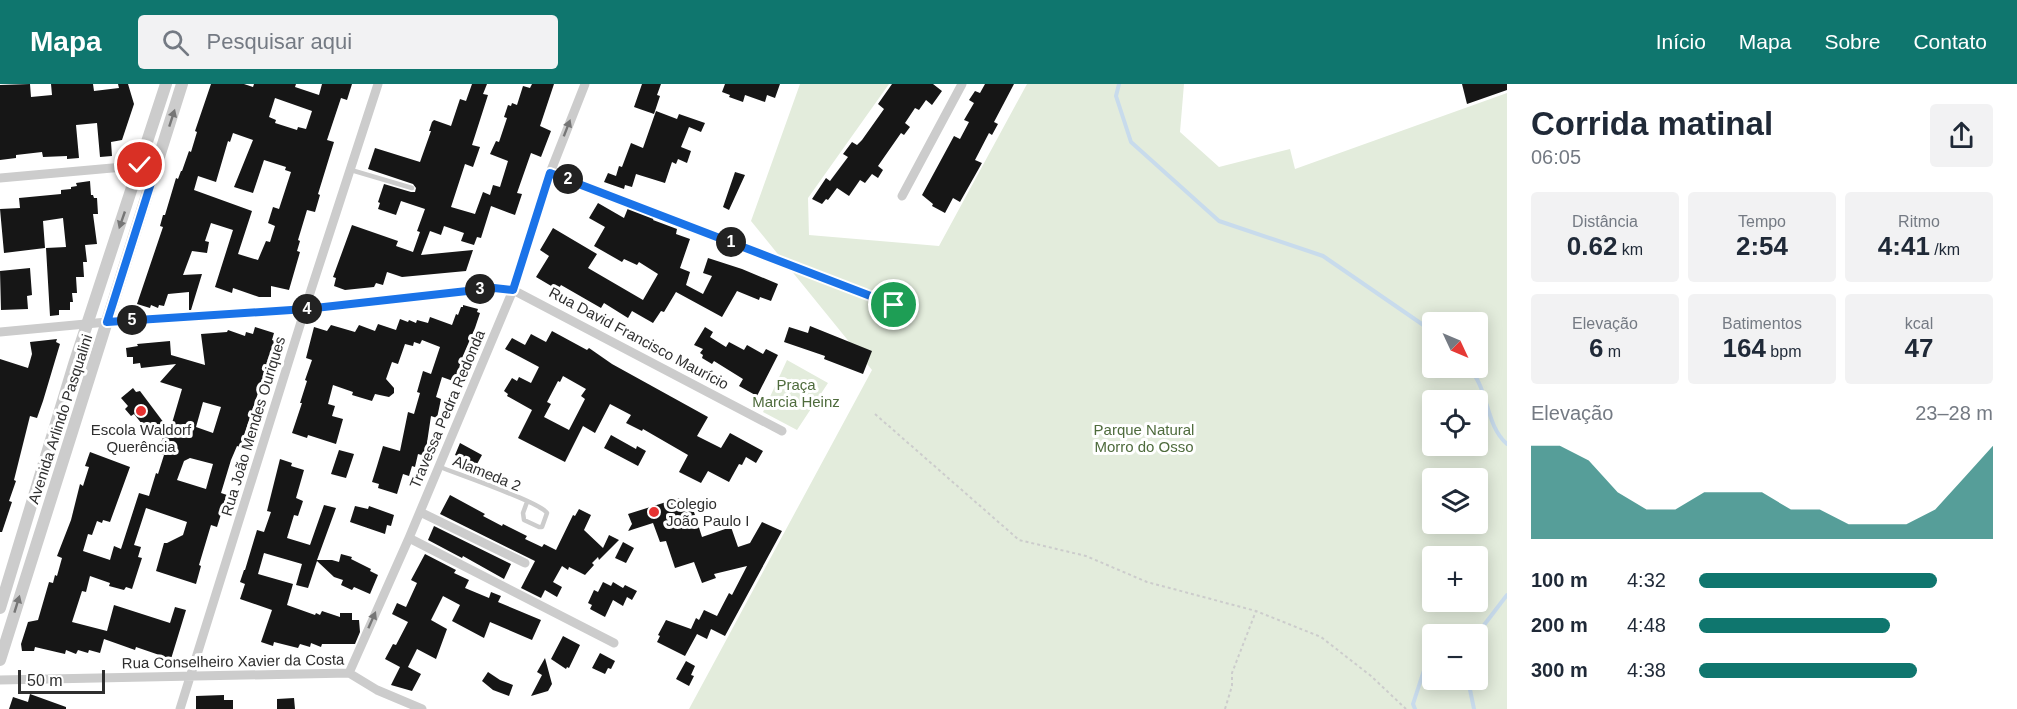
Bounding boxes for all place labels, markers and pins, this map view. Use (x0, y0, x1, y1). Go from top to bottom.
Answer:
pin (114, 139, 165, 190)
pin: 2 (553, 164, 583, 194)
pin: 1 (716, 227, 746, 257)
pin: 3 (465, 274, 495, 304)
pin (868, 279, 919, 330)
pin: 4 (292, 294, 322, 324)
pin: 5 (117, 305, 147, 335)
marker: Escola Waldorf Querência (134, 404, 148, 418)
place label: Escola Waldorf Querência (91, 421, 192, 455)
place label: Colegio João Paulo I (666, 495, 749, 529)
marker: Colegio João Paulo I (647, 505, 661, 519)

